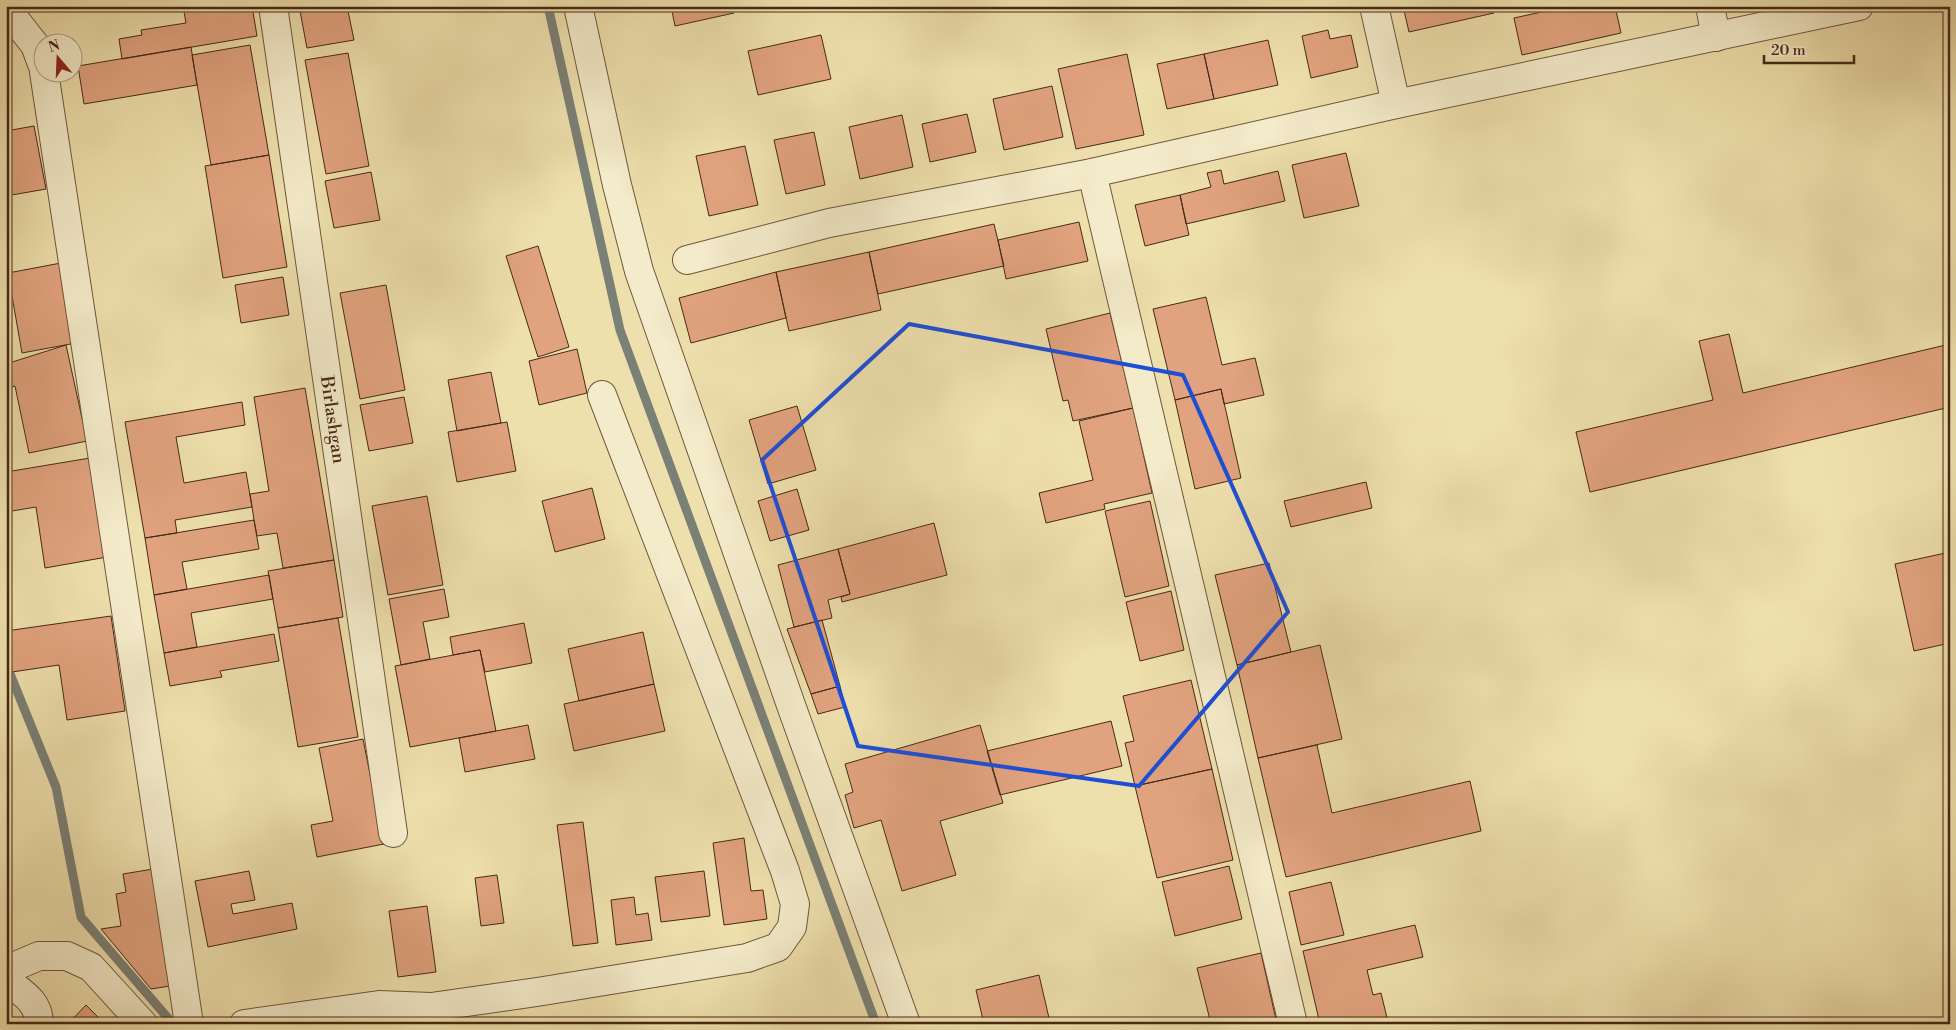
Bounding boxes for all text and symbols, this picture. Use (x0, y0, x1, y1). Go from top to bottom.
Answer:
north arrow (32, 32, 82, 82)
scale bar (1764, 32, 1854, 64)
text: N (46, 36, 62, 57)
text: 20 m (1771, 41, 1806, 60)
street label: Birlashgan (315, 373, 350, 465)

